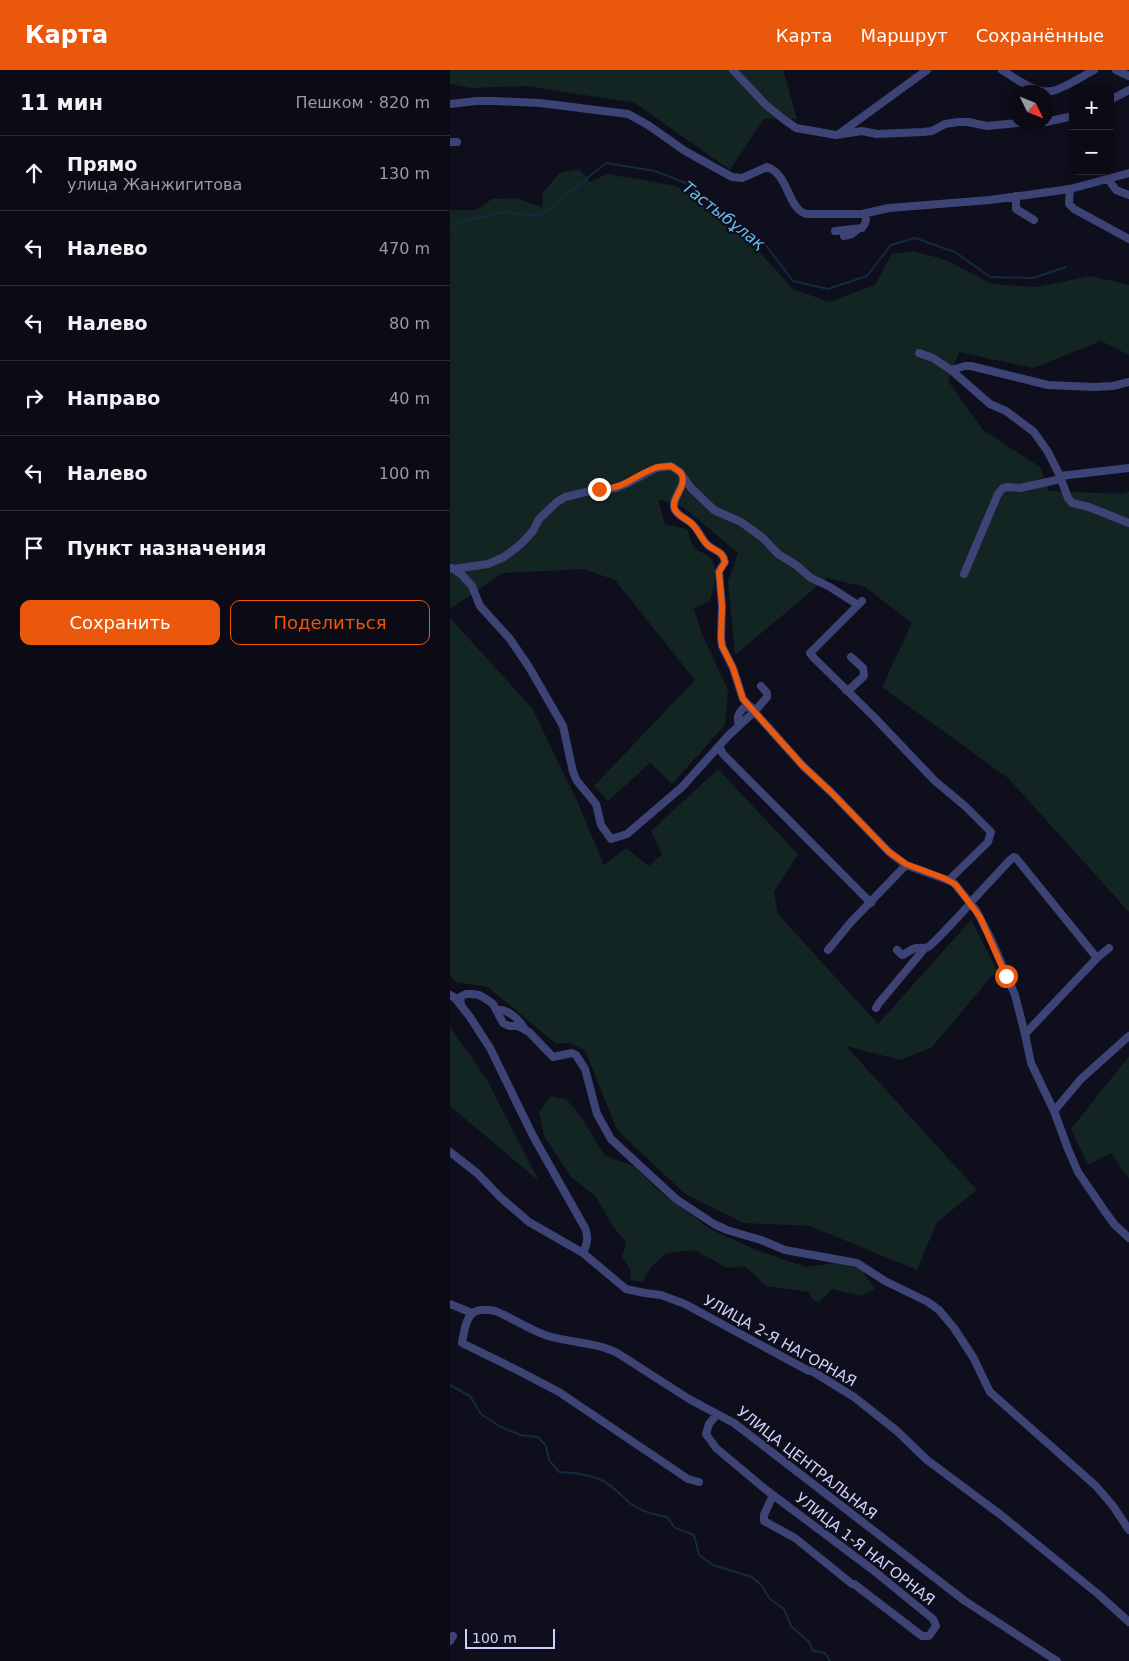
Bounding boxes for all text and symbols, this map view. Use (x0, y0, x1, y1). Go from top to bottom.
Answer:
text: Карта (25, 21, 108, 49)
text: Карта (776, 25, 833, 46)
text: Маршрут (861, 25, 948, 46)
text: Сохранённые (976, 25, 1104, 46)
north arrow (1009, 85, 1054, 130)
map controls (1069, 85, 1114, 175)
button: + (1069, 85, 1114, 130)
text: 11 мин (20, 91, 103, 115)
text: Пешком · 820 m (295, 93, 430, 112)
button: − (1069, 130, 1114, 175)
text: Прямо (67, 153, 137, 175)
icon: ahead (20, 159, 48, 187)
text: 130 m (379, 164, 430, 183)
text: улица Жанжигитова (67, 175, 242, 194)
water label: Тастыбұлақ (679, 177, 769, 254)
icon: left (20, 234, 48, 262)
text: Налево (67, 237, 148, 259)
text: 470 m (379, 239, 430, 258)
icon: left (20, 309, 48, 337)
text: Налево (67, 312, 148, 334)
text: 80 m (389, 314, 430, 333)
icon: right (20, 384, 48, 412)
text: Направо (67, 387, 160, 409)
text: 40 m (389, 389, 430, 408)
icon: left (20, 459, 48, 487)
text: Налево (67, 462, 148, 484)
text: 100 m (379, 464, 430, 483)
route end (588, 478, 611, 501)
icon: arrive (20, 534, 48, 562)
text: Пункт назначения (67, 537, 266, 559)
button: Сохранить (20, 600, 220, 645)
button: Поделиться (230, 600, 430, 645)
route start (995, 965, 1018, 988)
street label: УЛИЦА 2-Я НАГОРНАЯ (700, 1291, 860, 1391)
street label: УЛИЦА ЦЕНТРАЛЬНАЯ (733, 1403, 881, 1523)
street label: УЛИЦА 1-Я НАГОРНАЯ (792, 1489, 938, 1609)
scale bar (465, 1626, 555, 1649)
text: 100 m (472, 1630, 517, 1646)

